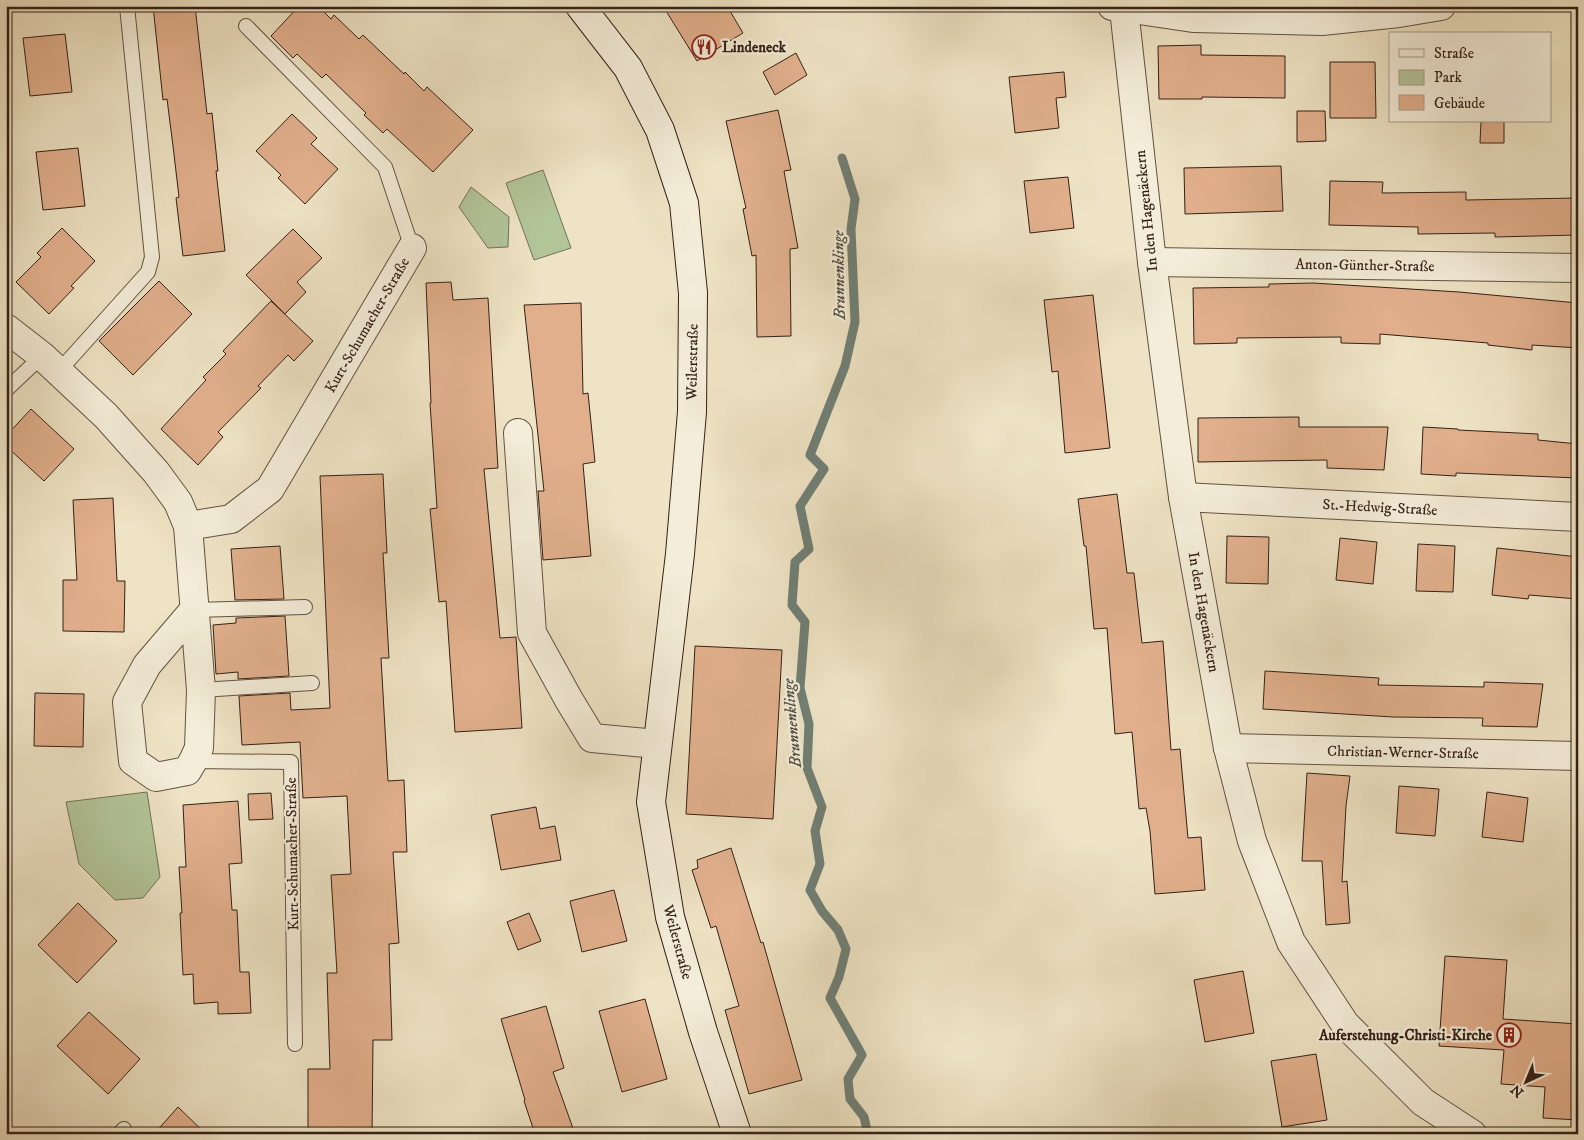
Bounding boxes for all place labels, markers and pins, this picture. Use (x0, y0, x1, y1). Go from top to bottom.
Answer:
restaurant icon: Lindeneck (691, 34, 717, 60)
place label: Lindeneck (722, 38, 787, 57)
building icon: Auferstehung-Christi-Kirche (1496, 1022, 1522, 1048)
place label: Auferstehung-Christi-Kirche (1318, 1026, 1493, 1045)

